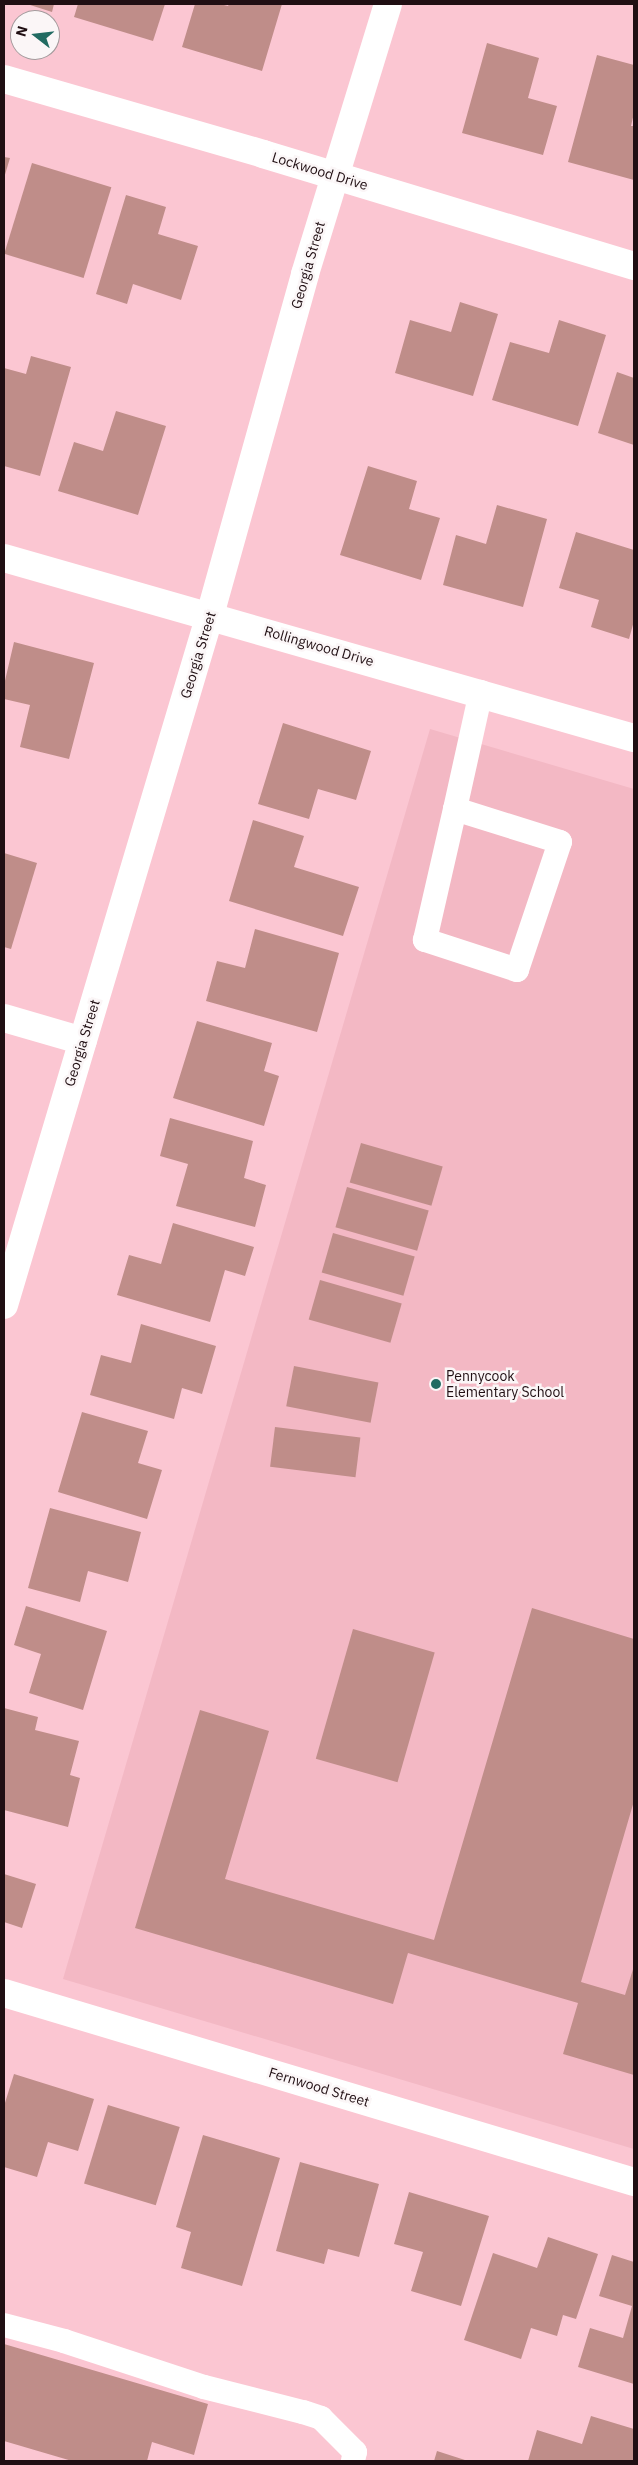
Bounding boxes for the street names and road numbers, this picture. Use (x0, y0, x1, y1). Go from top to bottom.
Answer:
street label: Lockwood Drive (270, 148, 370, 194)
street label: Georgia Street (288, 219, 328, 311)
street label: Georgia Street (177, 609, 219, 701)
street label: Rollingwood Drive (262, 622, 376, 670)
street label: Georgia Street (61, 997, 103, 1089)
street label: Fernwood Street (267, 2064, 371, 2110)

